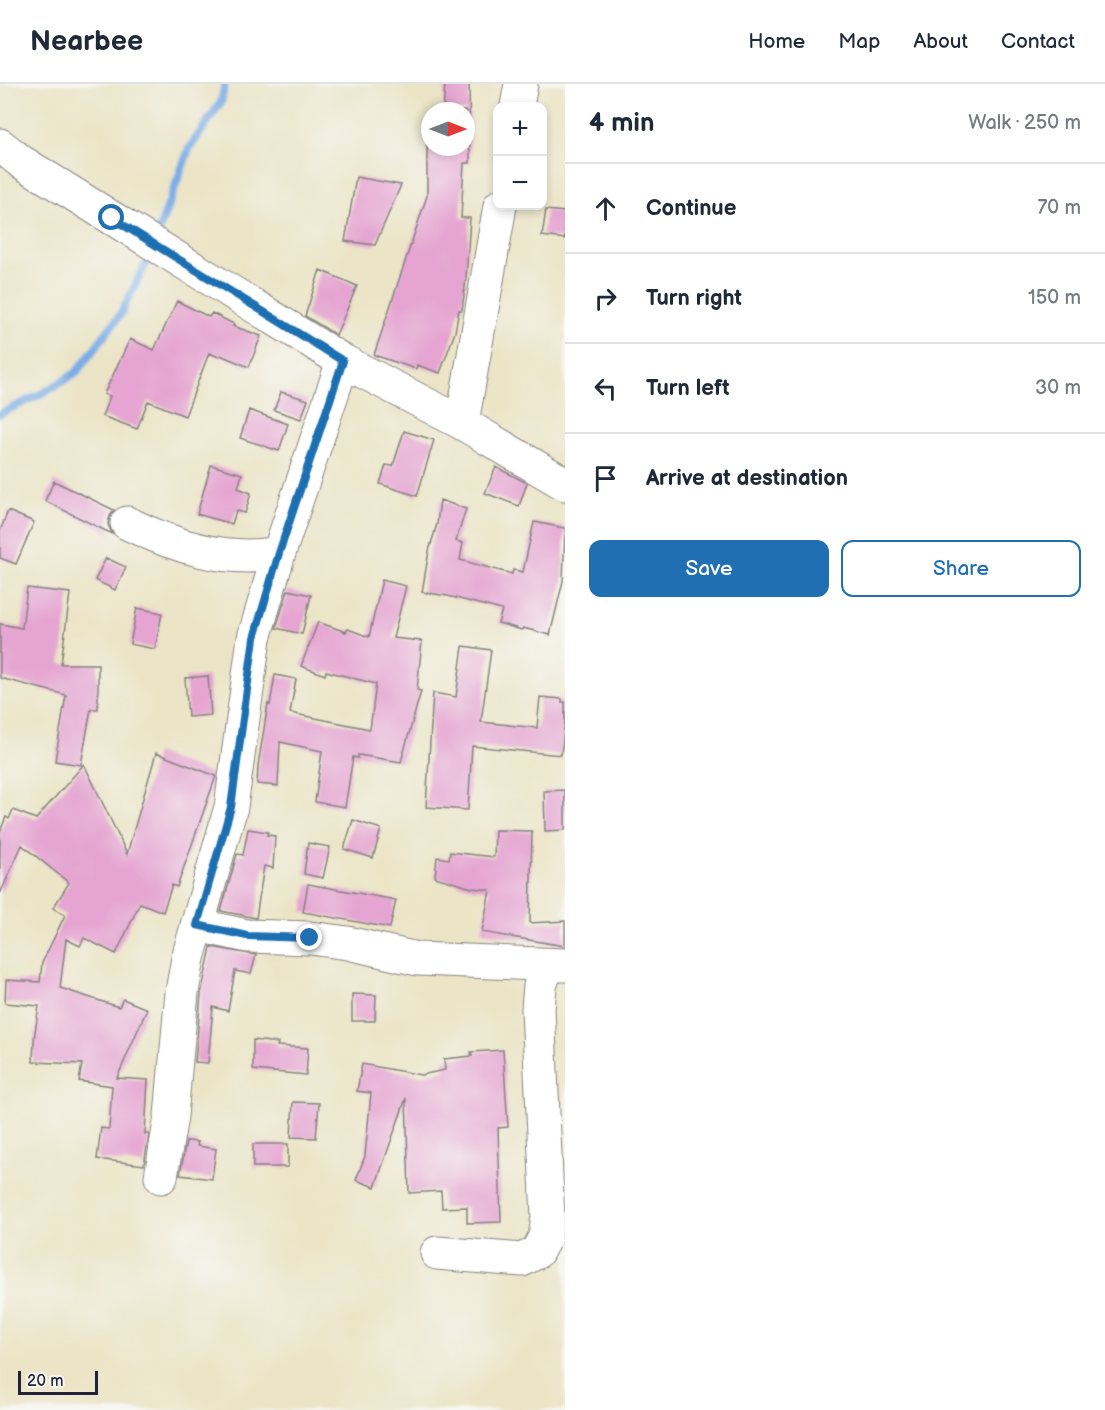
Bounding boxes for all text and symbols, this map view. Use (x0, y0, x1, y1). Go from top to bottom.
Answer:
text: Nearbee (30, 25, 143, 58)
text: Home (748, 29, 805, 54)
text: Map (838, 29, 880, 54)
text: About (913, 29, 968, 54)
text: Contact (1001, 29, 1075, 54)
north arrow (421, 102, 475, 156)
map controls (493, 102, 547, 210)
button: + (493, 102, 547, 156)
text: 4 min (589, 108, 654, 139)
text: Walk · 250 m (968, 111, 1081, 135)
button: − (493, 156, 547, 210)
icon: ahead (589, 192, 622, 225)
text: Continue (646, 195, 736, 222)
text: 70 m (1037, 196, 1081, 220)
route start (98, 204, 124, 230)
icon: right (589, 282, 622, 315)
text: Turn right (646, 285, 742, 312)
text: 150 m (1028, 286, 1081, 310)
icon: left (589, 372, 622, 405)
text: Turn left (646, 375, 730, 402)
text: 30 m (1035, 376, 1081, 400)
icon: arrive (589, 462, 622, 495)
text: Arrive at destination (646, 465, 848, 492)
button: Save (589, 540, 829, 597)
button: Share (841, 540, 1081, 597)
route end (296, 924, 322, 950)
scale bar (18, 1368, 98, 1396)
text: 20 m (27, 1372, 63, 1391)

